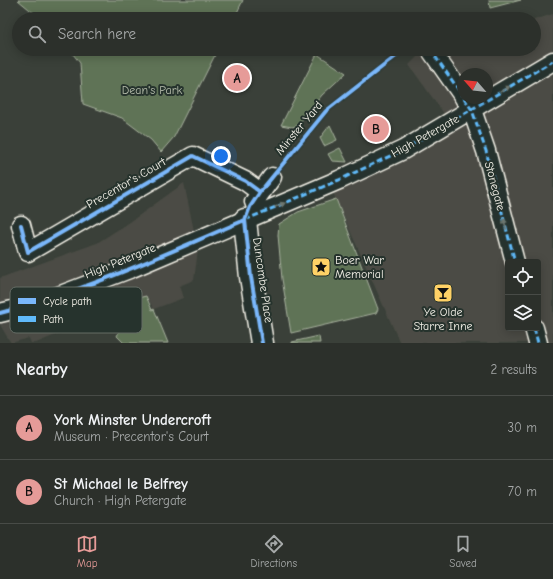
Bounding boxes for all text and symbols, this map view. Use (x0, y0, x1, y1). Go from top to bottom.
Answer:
search box (12, 12, 541, 56)
icon: search (26, 23, 48, 45)
text: Search here (58, 25, 136, 43)
pin: A (224, 63, 250, 93)
north arrow (457, 68, 493, 104)
park label: Dean's Park (122, 83, 183, 97)
one-way arrow (499, 86, 510, 93)
street label: Minster Yard (273, 98, 325, 158)
street label: High Petergate (389, 112, 461, 160)
pin: B (363, 114, 389, 144)
your location (211, 146, 231, 166)
street label: Precentor's Court (84, 154, 169, 211)
street label: Stonegate (482, 160, 508, 212)
one-way arrow (275, 202, 286, 208)
one-way arrow (502, 218, 508, 231)
street label: Duncombe Place (250, 236, 276, 324)
street label: High Petergate (82, 240, 158, 282)
place label: Boer War Memorial (335, 253, 384, 281)
place icon: Boer War Memorial (310, 256, 332, 278)
map controls (505, 259, 541, 331)
button: locate (505, 259, 541, 295)
bar icon: Ye Olde Starre Inne (432, 282, 454, 304)
legend (10, 287, 142, 333)
text: Cycle path (43, 295, 92, 308)
button: layers (505, 295, 541, 331)
place label: Ye Olde Starre Inne (413, 305, 473, 333)
text: Path (43, 313, 64, 326)
text: Nearby (16, 360, 67, 379)
text: 2 results (490, 362, 537, 377)
text: York Minster Undercroft (54, 411, 211, 429)
text: A (25, 420, 33, 435)
text: 30 m (507, 420, 537, 435)
text: Museum · Precentor's Court (54, 429, 209, 444)
text: St Michael le Belfrey (54, 475, 188, 493)
text: B (25, 484, 33, 499)
text: 70 m (508, 484, 537, 499)
text: Church · High Petergate (54, 493, 186, 508)
tab: Map (76, 533, 98, 570)
tab: Directions (250, 533, 297, 570)
tab: Saved (449, 533, 477, 570)

